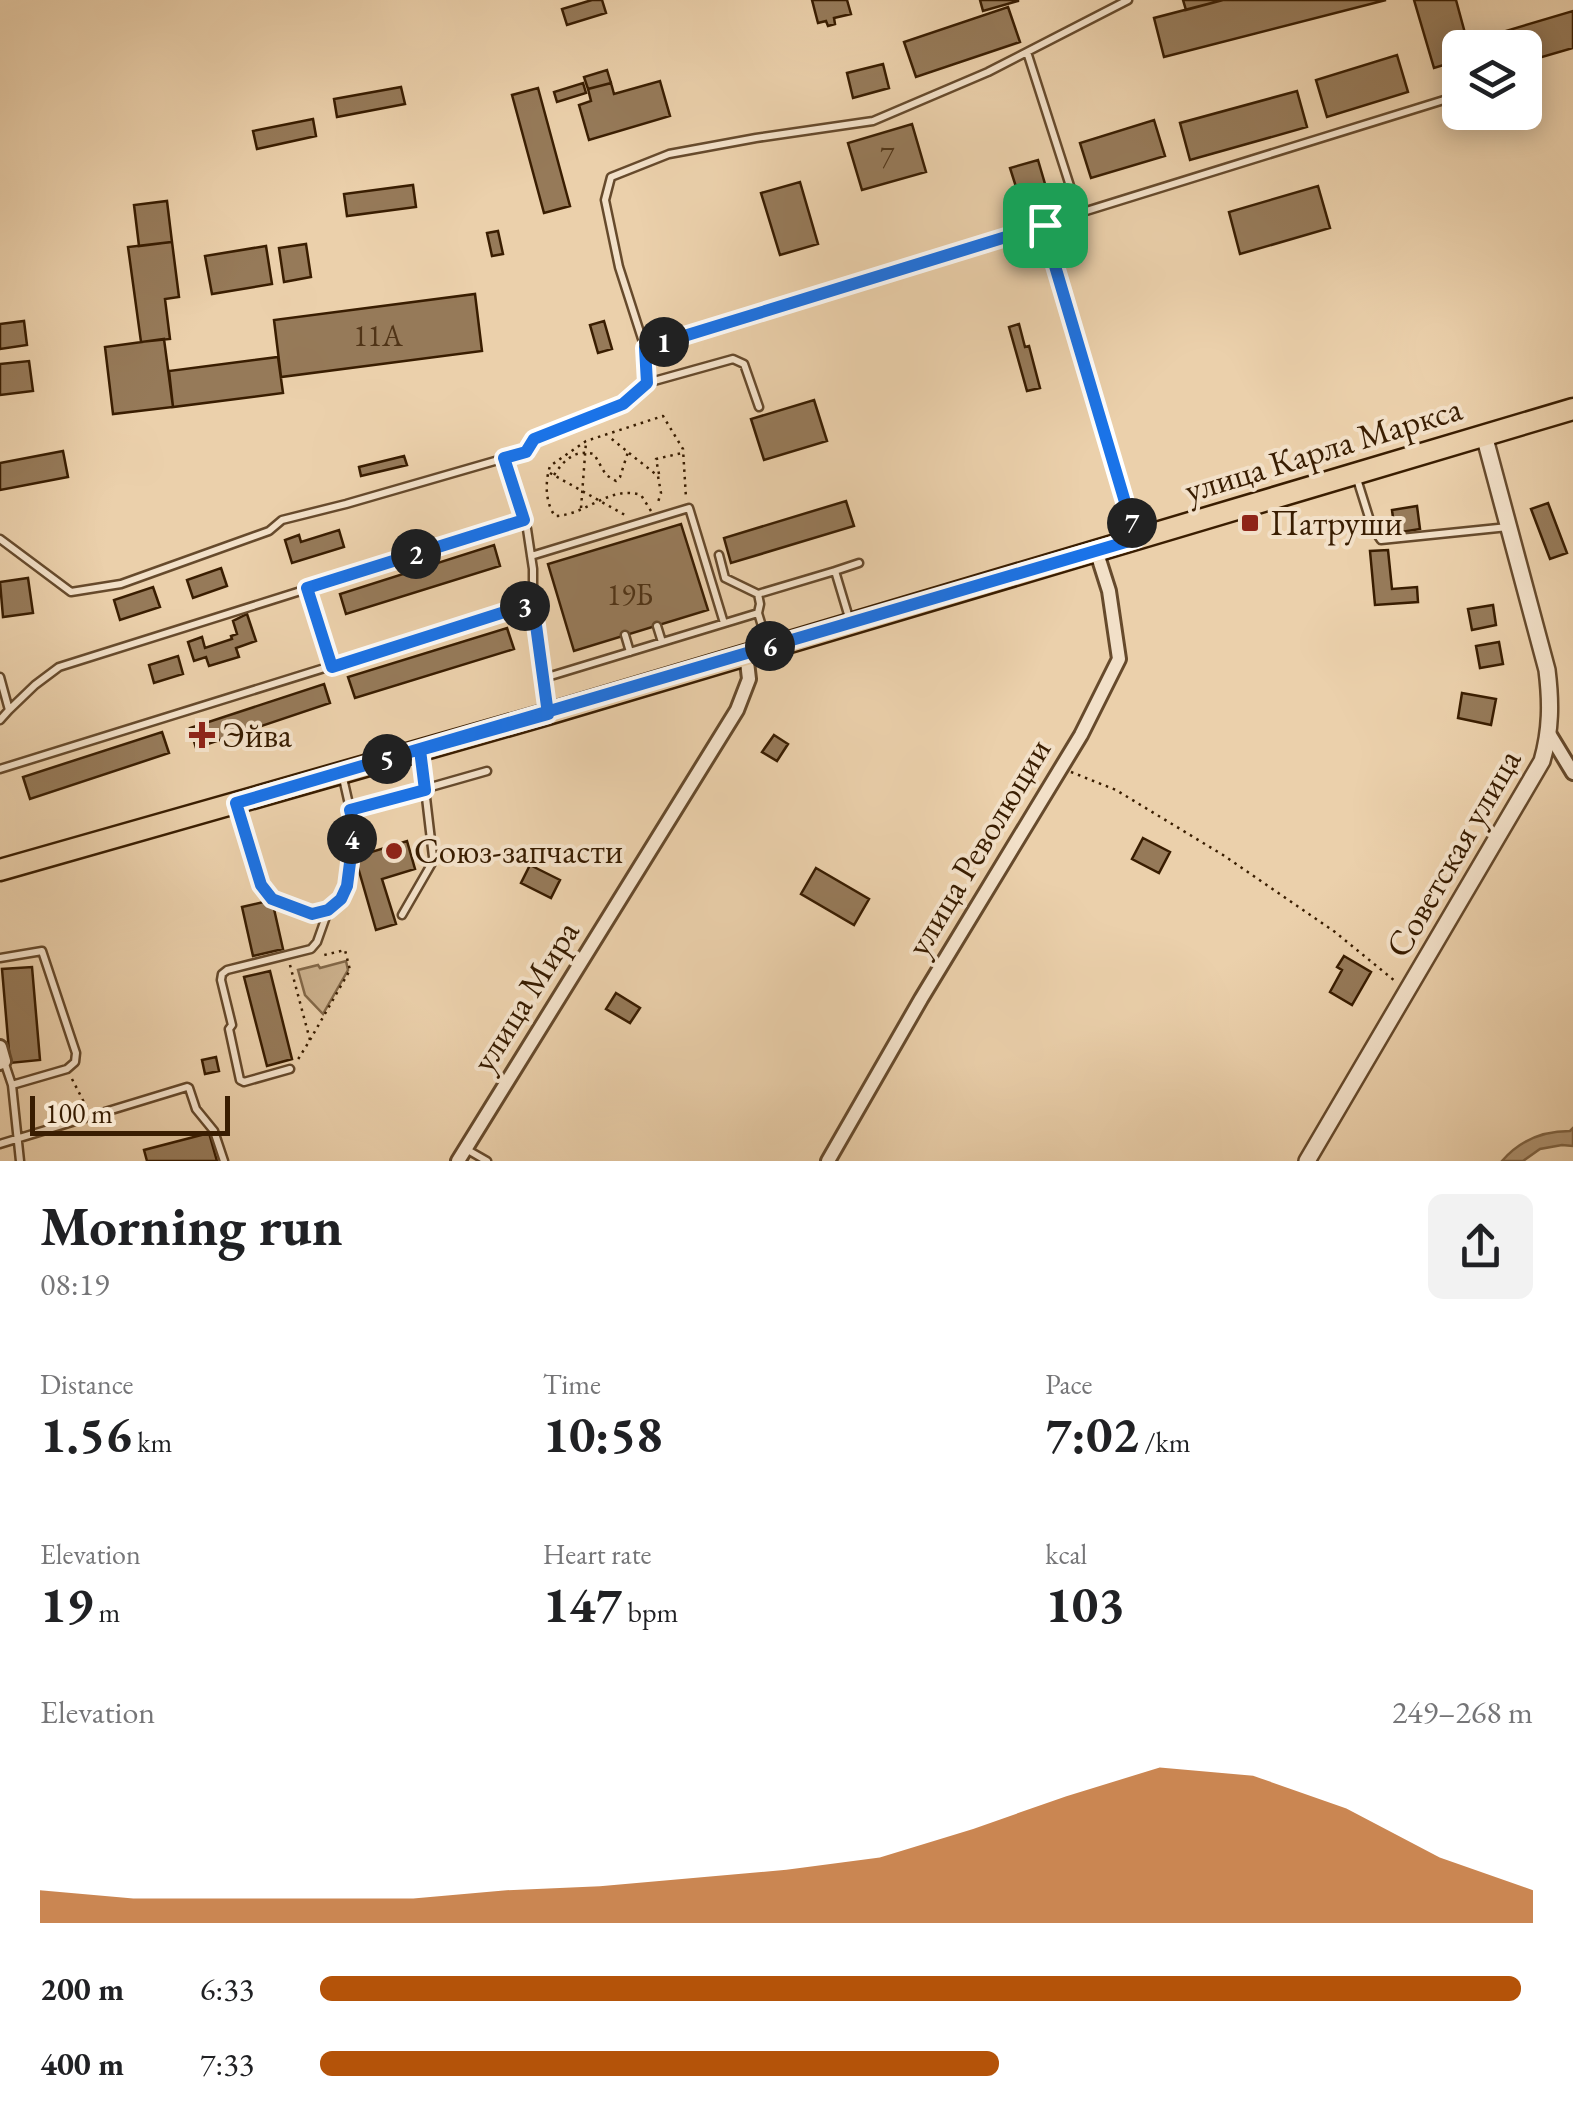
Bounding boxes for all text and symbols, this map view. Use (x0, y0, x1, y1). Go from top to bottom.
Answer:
map controls (1442, 30, 1542, 130)
button: layers (1442, 30, 1542, 130)
house number: 7 (880, 137, 895, 176)
pin (1003, 183, 1088, 268)
icon: arrive (1018, 198, 1073, 253)
house number: 11А (353, 316, 403, 355)
pin: 1 (639, 317, 689, 367)
text: 1 (657, 324, 671, 360)
street label: улица Карла Маркса (1179, 385, 1467, 513)
pin: 7 (1107, 498, 1157, 548)
place label: Патруши (1270, 500, 1403, 546)
text: 7 (1125, 505, 1139, 541)
marker: Патруши (1239, 512, 1261, 534)
pin: 2 (391, 529, 441, 579)
text: 2 (409, 536, 423, 572)
house number: 19Б (607, 575, 653, 614)
pin: 3 (500, 581, 550, 631)
text: 3 (518, 588, 532, 624)
pin: 6 (745, 621, 795, 671)
text: 6 (763, 628, 777, 664)
place label: Эйва (222, 712, 292, 757)
marker: Эйва (191, 724, 213, 746)
street label: улица Революции (895, 730, 1061, 964)
pin: 5 (362, 734, 412, 784)
street label: Советская улица (1375, 740, 1531, 966)
text: 5 (380, 741, 394, 777)
pin: 4 (327, 814, 377, 864)
text: 4 (345, 821, 359, 857)
place label: Союз-запчасти (414, 828, 623, 873)
marker: Союз-запчасти (383, 840, 405, 862)
street label: улица Мира (460, 912, 590, 1080)
scale bar (30, 1091, 230, 1136)
text: 100 m (45, 1095, 113, 1131)
text: Morning run (40, 1190, 343, 1261)
button: share (1428, 1194, 1533, 1299)
text: 08:19 (40, 1263, 109, 1305)
text: Distance (40, 1366, 134, 1402)
text: Time (543, 1366, 601, 1402)
text: Pace (1045, 1366, 1092, 1402)
text: 1.56 (40, 1402, 132, 1467)
text: 10:58 (543, 1402, 663, 1467)
text: 7:02 (1045, 1402, 1139, 1467)
text: km (132, 1424, 172, 1460)
text: /km (1139, 1424, 1190, 1460)
text: Elevation (40, 1536, 141, 1572)
text: Heart rate (543, 1536, 651, 1572)
text: kcal (1045, 1536, 1087, 1572)
text: 19 (40, 1572, 93, 1637)
text: 147 (543, 1572, 622, 1637)
text: 103 (1045, 1572, 1125, 1637)
text: m (93, 1594, 120, 1630)
text: bpm (622, 1594, 678, 1630)
text: Elevation (40, 1691, 155, 1733)
text: 249–268 m (1392, 1691, 1533, 1733)
text: 200 m (40, 1968, 124, 2010)
text: 6:33 (200, 1968, 254, 2010)
text: 400 m (40, 2043, 124, 2085)
text: 7:33 (200, 2043, 254, 2085)

